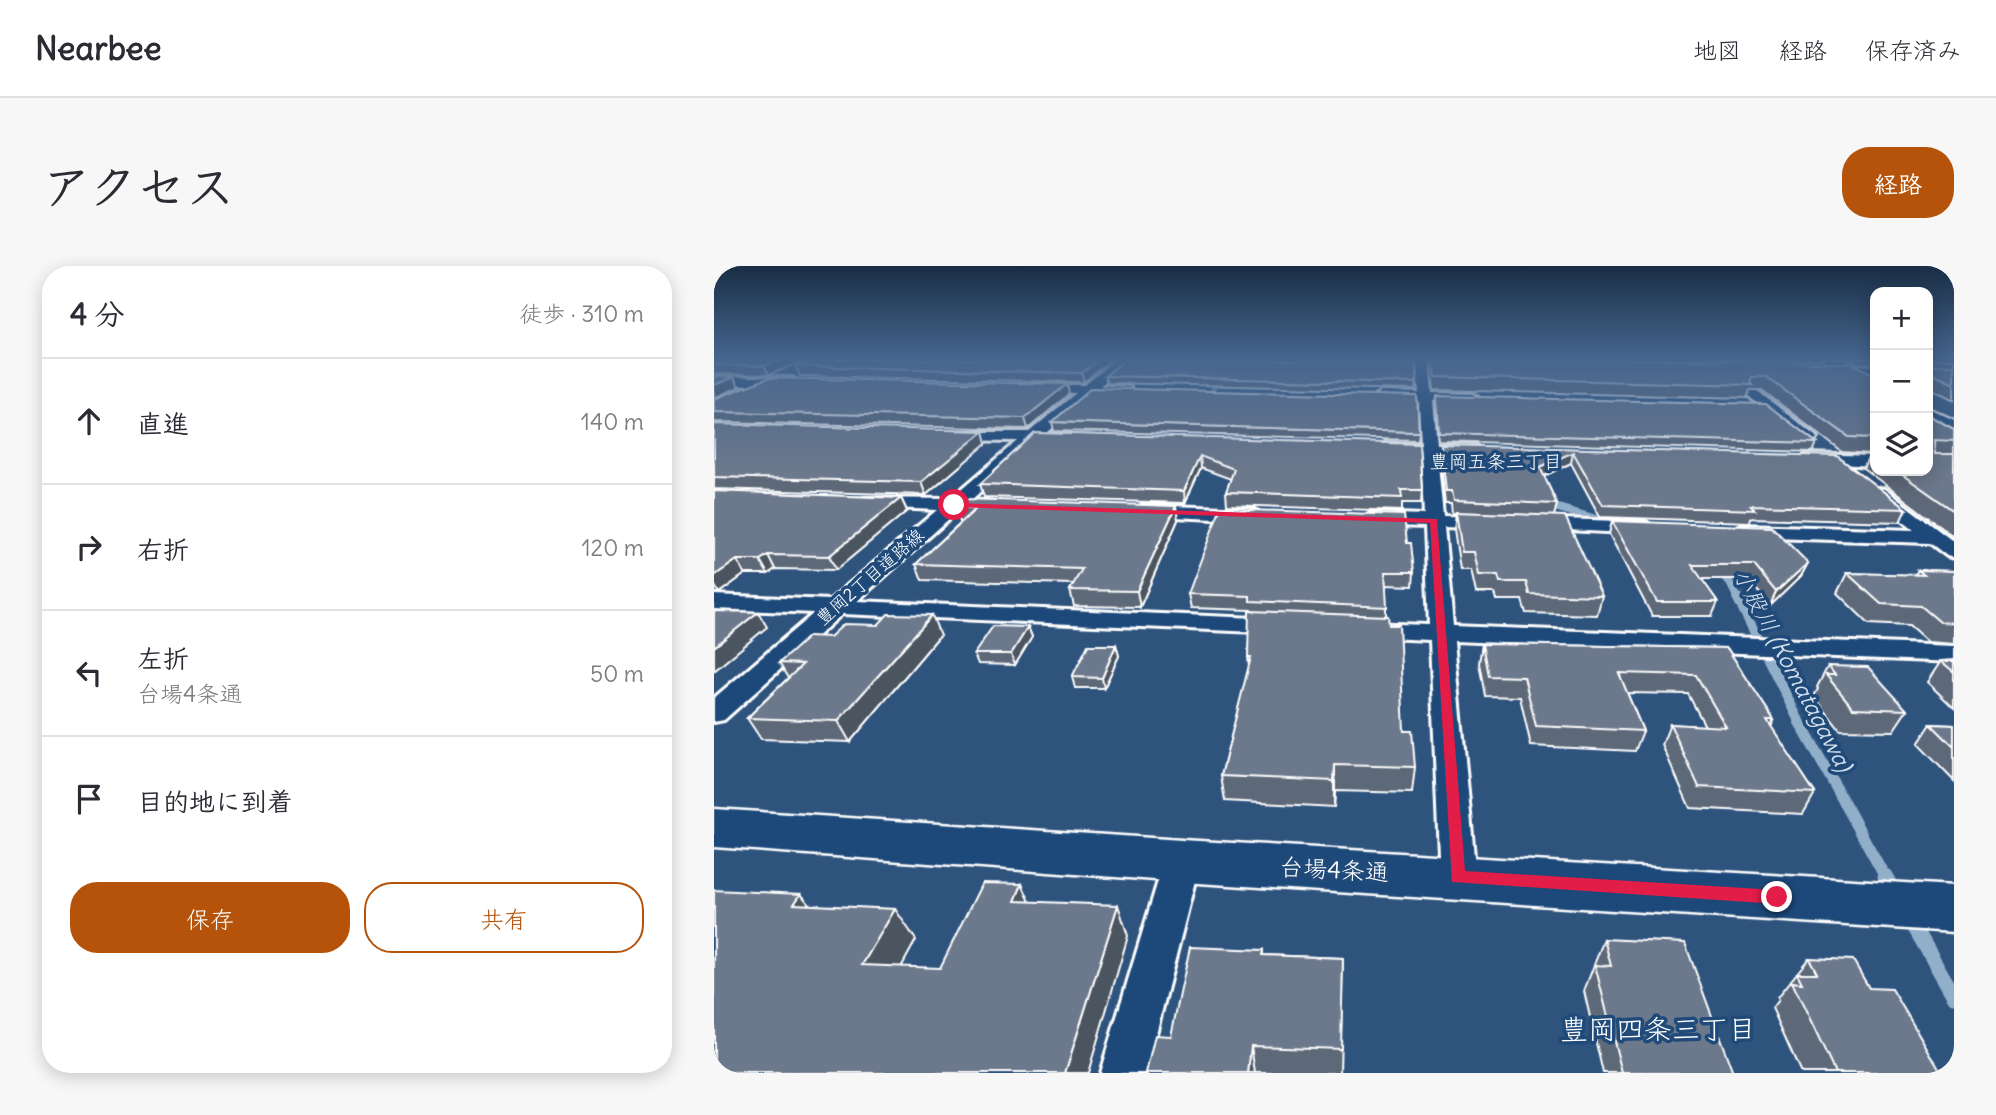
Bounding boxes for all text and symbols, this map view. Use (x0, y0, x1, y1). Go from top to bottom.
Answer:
text: Nearbee (35, 27, 161, 69)
text: 地図 (1693, 35, 1741, 65)
text: 経路 (1779, 35, 1827, 65)
text: 保存済み (1865, 35, 1961, 65)
button: 経路 (1842, 147, 1954, 218)
text: アクセス (42, 156, 235, 217)
map controls (1870, 287, 1933, 476)
button: + (1870, 287, 1933, 350)
text: 4 分 (70, 295, 124, 333)
text: 徒歩 · 310 m (519, 299, 644, 328)
button: − (1870, 350, 1933, 413)
icon: ahead (70, 402, 108, 440)
text: 直進 (137, 407, 189, 440)
text: 140 m (581, 407, 644, 436)
button: layers (1870, 413, 1933, 476)
district label: 豊岡五条三丁目 (1429, 449, 1563, 473)
route start (938, 489, 969, 520)
street label: 豊岡2丁目道路線 (811, 523, 928, 630)
icon: right (70, 528, 108, 566)
text: 右折 (137, 533, 189, 566)
text: 120 m (581, 533, 644, 562)
water label: 小股川 (Komatagawa) (1727, 563, 1860, 778)
text: 左折 (137, 642, 189, 675)
icon: left (70, 654, 108, 692)
text: 50 m (590, 659, 644, 688)
text: 台場4条通 (137, 679, 242, 708)
icon: arrive (70, 780, 108, 818)
text: 目的地に到着 (137, 785, 293, 818)
street label: 台場4条通 (1278, 851, 1390, 887)
route end (1761, 881, 1792, 912)
button: 保存 (70, 882, 350, 953)
button: 共有 (364, 882, 644, 953)
district label: 豊岡四条三丁目 (1560, 1011, 1756, 1047)

